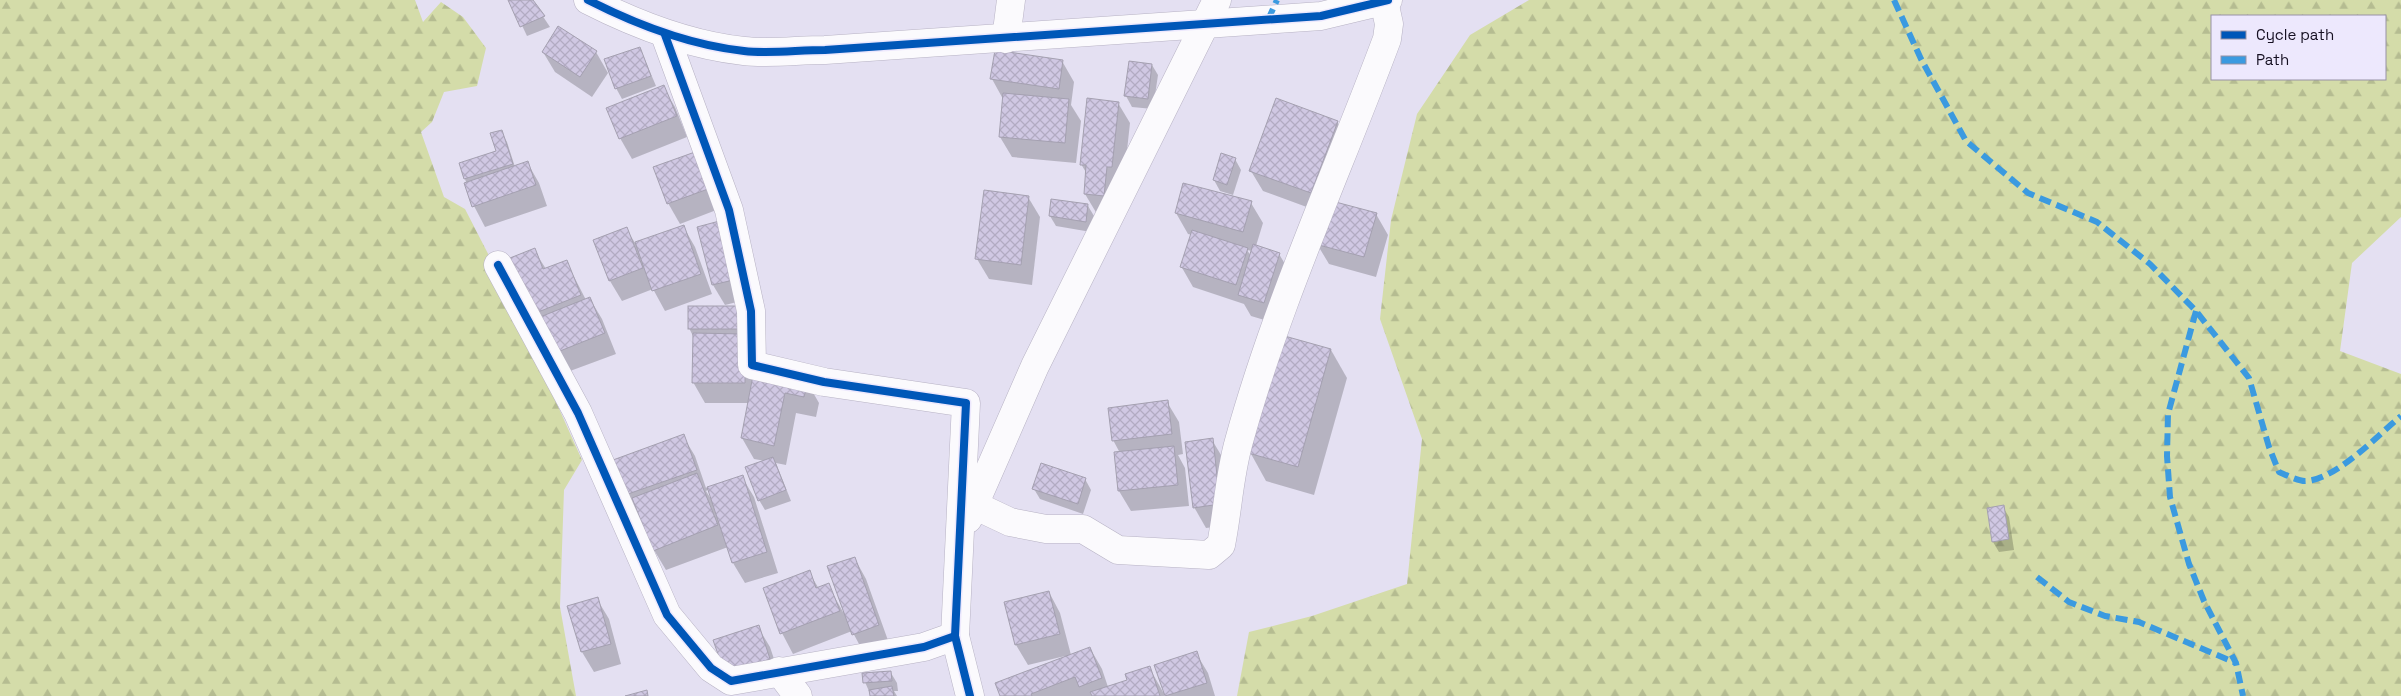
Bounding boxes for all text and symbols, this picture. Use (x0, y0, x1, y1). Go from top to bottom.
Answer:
legend (2211, 15, 2386, 80)
text: Cycle path (2256, 25, 2334, 44)
text: Path (2256, 50, 2289, 69)

